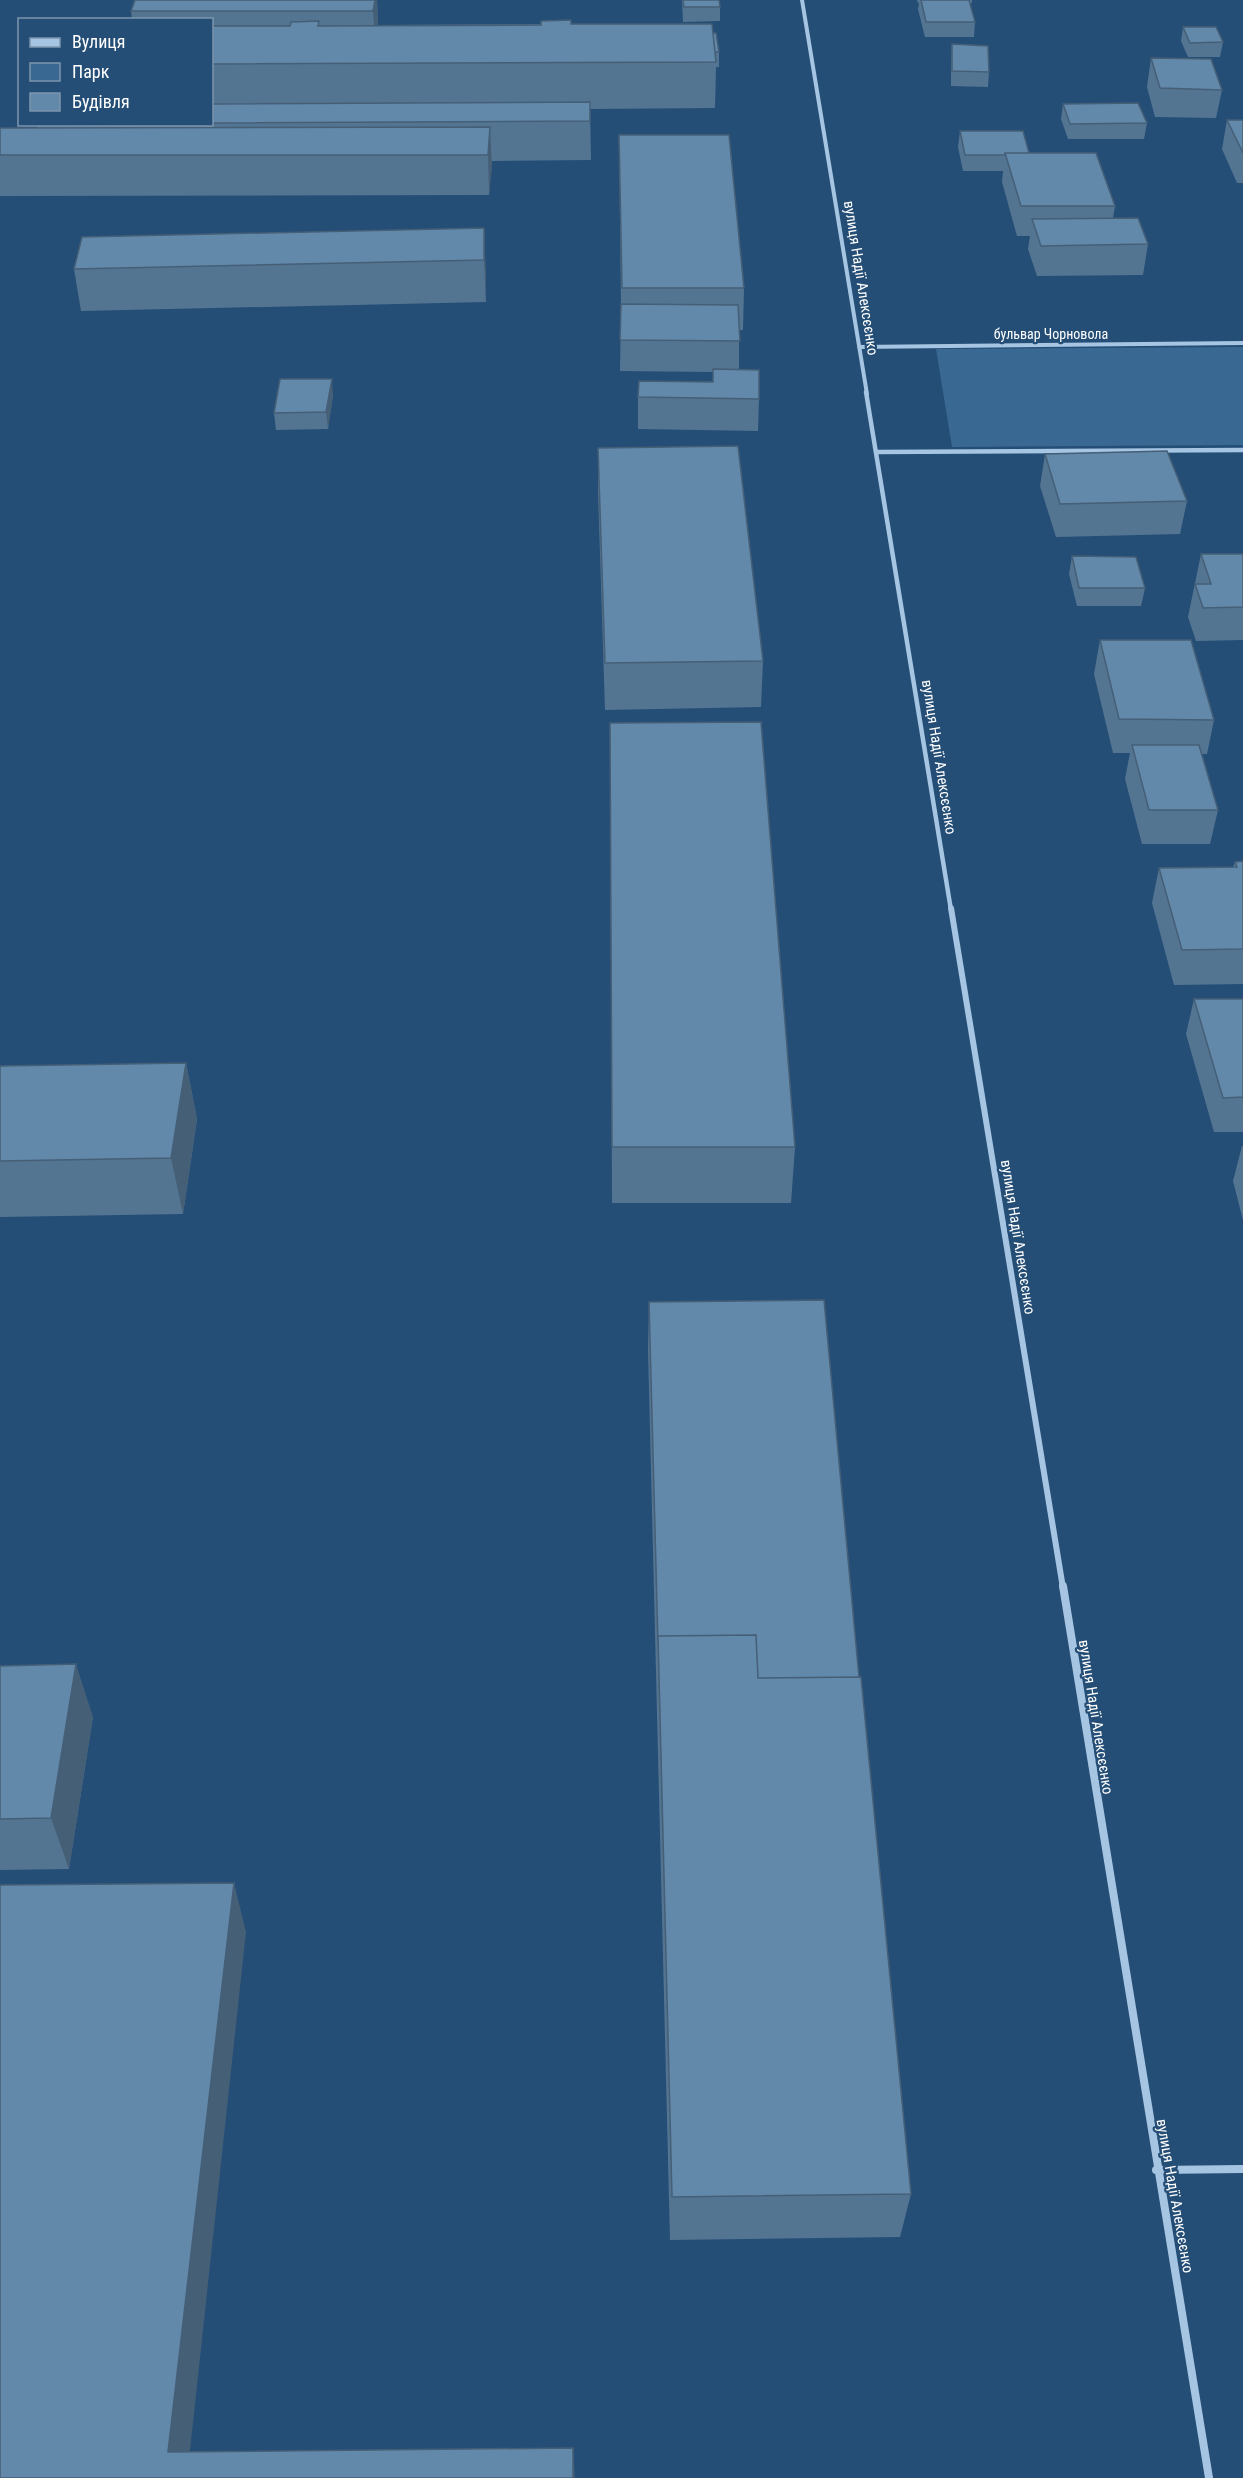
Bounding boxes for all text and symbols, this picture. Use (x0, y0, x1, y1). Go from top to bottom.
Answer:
legend (18, 18, 213, 126)
text: Вулиця (72, 31, 126, 52)
text: Парк (72, 61, 110, 82)
text: Будівля (72, 91, 130, 112)
street label: вулиця Надії Алексєєнко (840, 199, 882, 357)
street label: бульвар Чорновола (994, 326, 1108, 342)
street label: вулиця Надії Алексєєнко (918, 678, 960, 836)
street label: вулиця Надії Алексєєнко (997, 1158, 1039, 1316)
street label: вулиця Надії Алексєєнко (1075, 1638, 1117, 1796)
street label: вулиця Надії Алексєєнко (1153, 2118, 1197, 2274)

